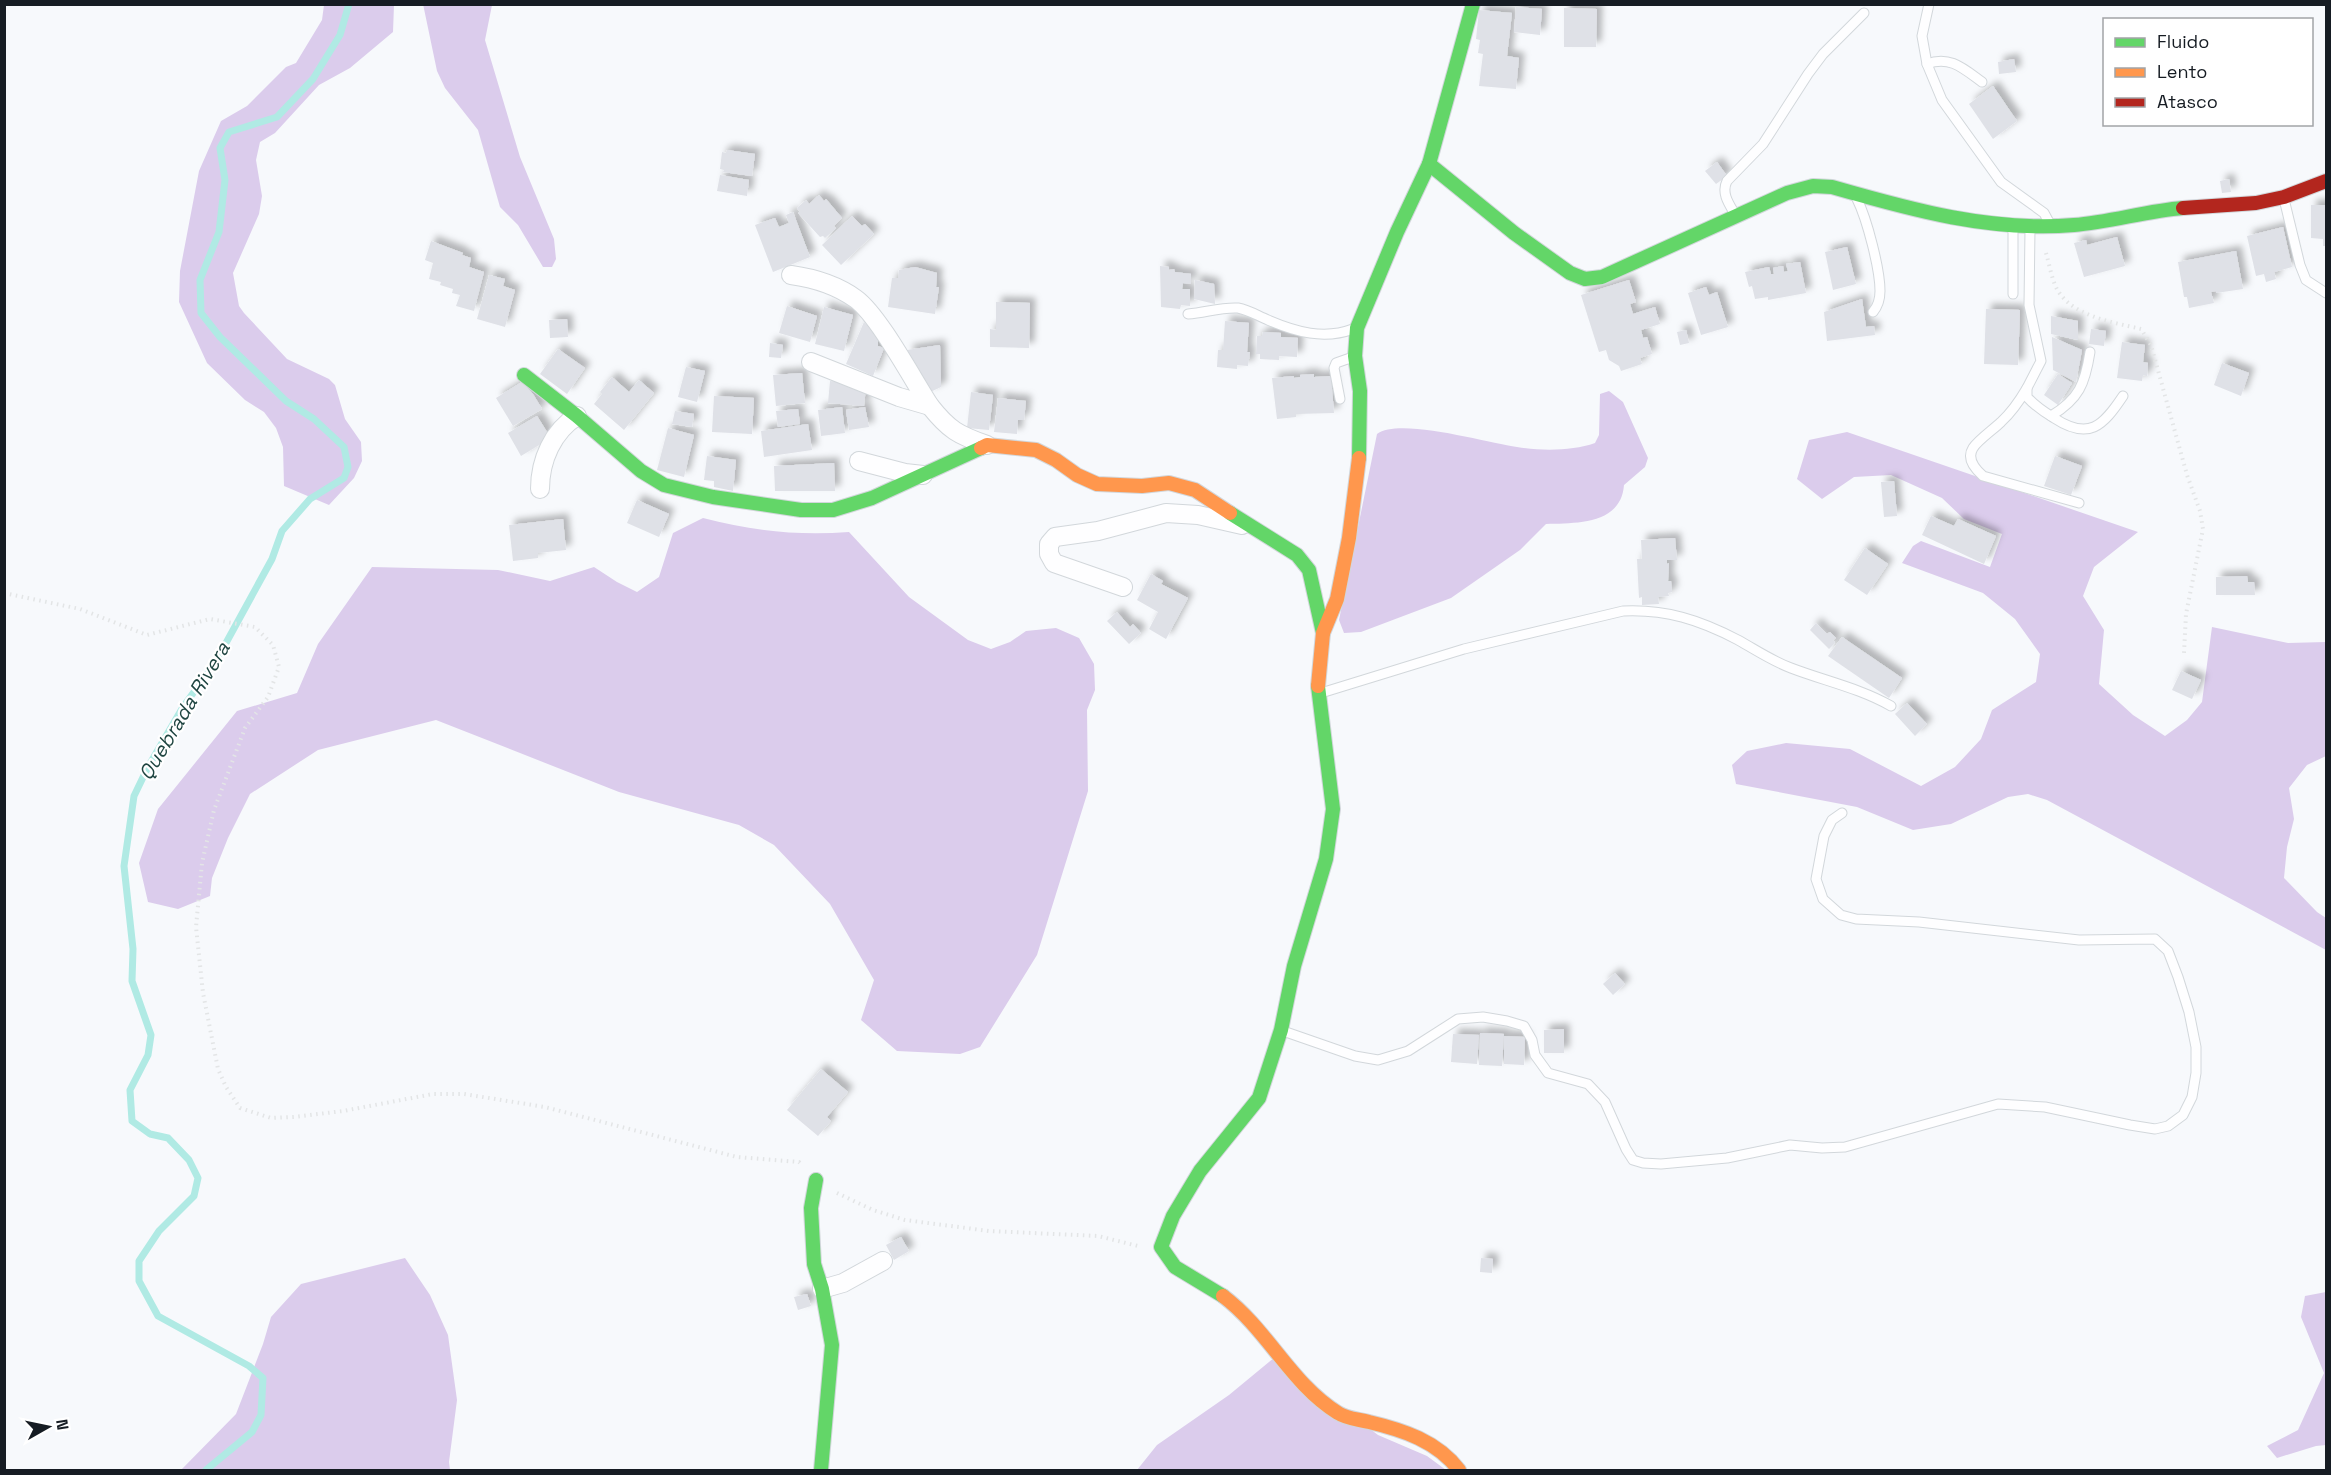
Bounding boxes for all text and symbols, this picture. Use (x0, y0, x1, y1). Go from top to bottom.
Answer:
legend (2103, 18, 2313, 126)
text: Fluido (2157, 30, 2209, 53)
text: Lento (2157, 60, 2207, 83)
text: Atasco (2157, 90, 2218, 113)
water label: Quebrada Rivera (132, 637, 236, 785)
north arrow (18, 1397, 78, 1457)
text: N (51, 1418, 74, 1432)

